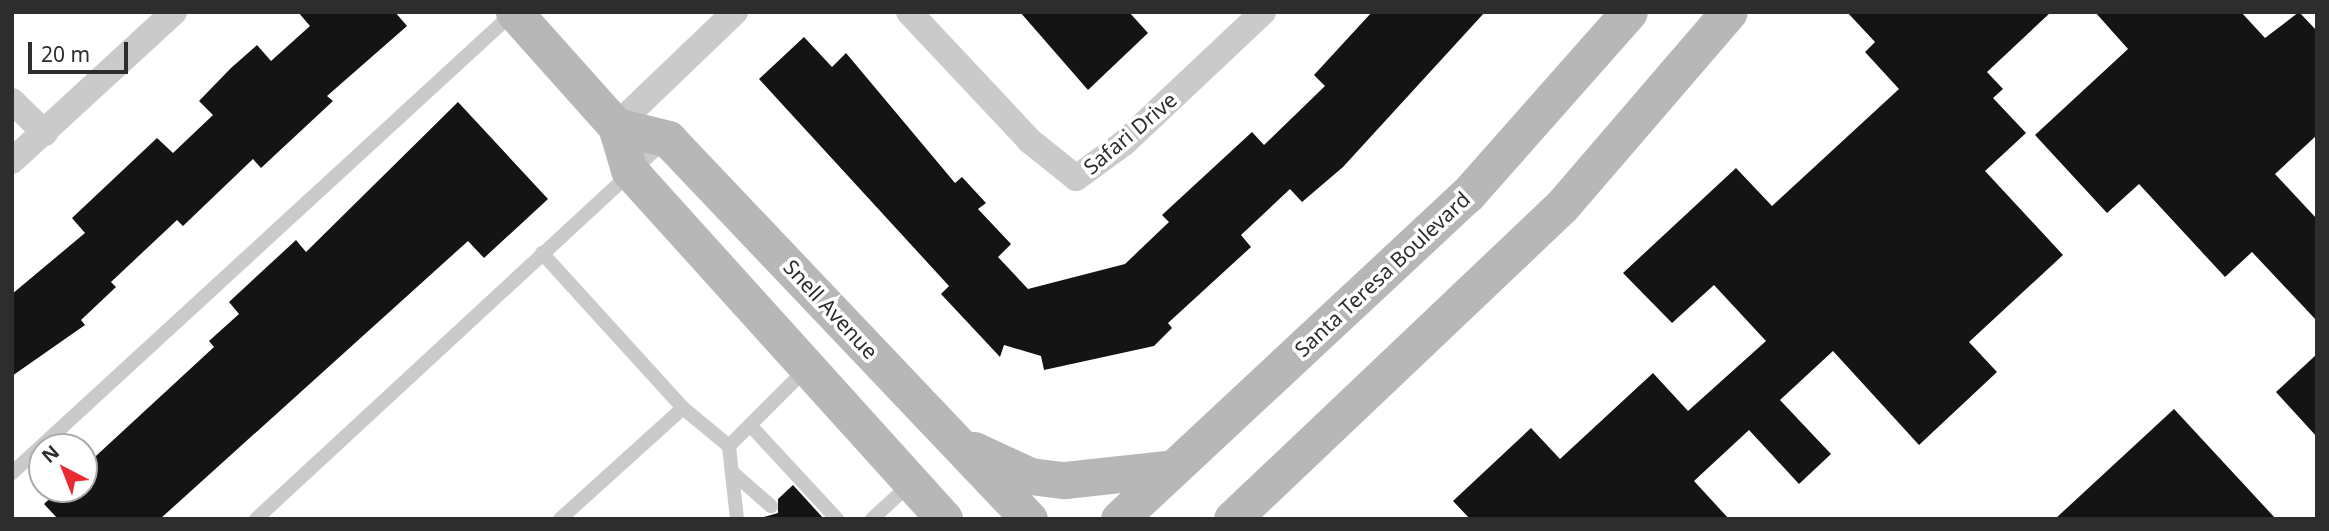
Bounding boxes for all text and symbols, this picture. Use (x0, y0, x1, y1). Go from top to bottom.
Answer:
scale bar (32, 28, 131, 72)
text: 20 m (41, 40, 90, 68)
street label: Safari Drive (1078, 87, 1182, 179)
street label: Santa Teresa Boulevard (1289, 186, 1475, 362)
street label: Snell Avenue (779, 254, 883, 364)
north arrow (28, 433, 98, 503)
text: N (36, 439, 65, 469)

